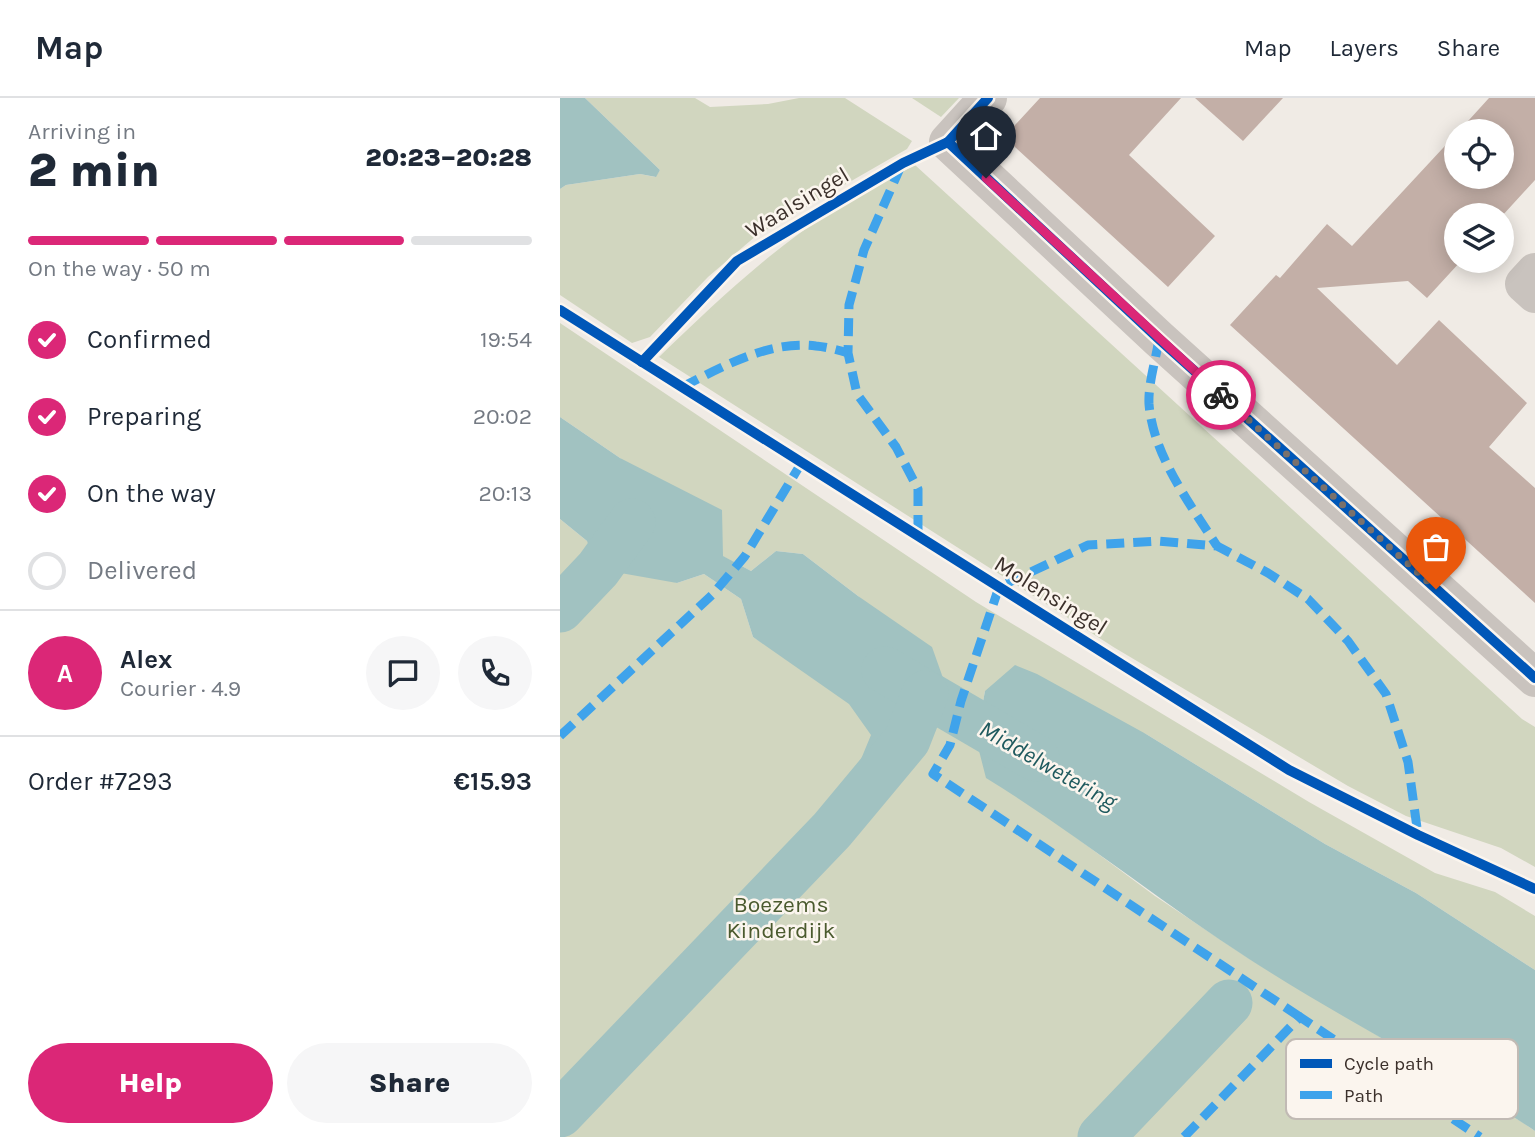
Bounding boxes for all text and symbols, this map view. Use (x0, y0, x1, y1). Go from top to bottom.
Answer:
text: Map (35, 29, 103, 67)
text: Map (1244, 34, 1292, 62)
text: Layers (1330, 34, 1399, 62)
text: Share (1437, 34, 1500, 62)
pin (956, 106, 1016, 178)
icon: home (967, 117, 1005, 155)
text: Arriving in (28, 118, 136, 145)
map controls (1444, 119, 1514, 273)
button: locate (1444, 119, 1514, 189)
text: 20:23–20:28 (365, 142, 532, 173)
text: 2 min (28, 144, 160, 198)
street label: Waalsingel (741, 161, 854, 244)
button: layers (1444, 203, 1514, 273)
text: On the way · 50 m (28, 255, 211, 282)
icon: check (28, 321, 66, 359)
text: Confirmed (87, 324, 212, 355)
text: 19:54 (480, 326, 532, 353)
courier (1186, 360, 1256, 430)
icon: bike (1202, 376, 1240, 414)
icon: check (28, 398, 66, 436)
text: Preparing (87, 401, 201, 432)
text: 20:02 (473, 403, 532, 430)
icon: check (28, 475, 66, 513)
text: On the way (87, 478, 216, 509)
text: 20:13 (479, 480, 532, 507)
pin (1406, 517, 1466, 589)
icon: bag (1417, 528, 1455, 566)
street label: Molensingel (989, 550, 1112, 641)
text: Delivered (87, 555, 197, 586)
button: chat (366, 636, 440, 710)
button: phone (458, 636, 532, 710)
text: Alex (120, 644, 172, 675)
text: A (57, 658, 73, 689)
text: Courier · 4.9 (120, 675, 241, 702)
water label: Middelwetering (975, 714, 1122, 816)
text: Order #7293 (28, 766, 172, 797)
text: €15.93 (454, 766, 532, 797)
park label: Boezems Kinderdijk (726, 891, 836, 944)
legend (1286, 1039, 1518, 1119)
button: Help (28, 1043, 273, 1123)
button: Share (287, 1043, 532, 1123)
text: Cycle path (1344, 1053, 1434, 1075)
text: Path (1344, 1085, 1384, 1107)

